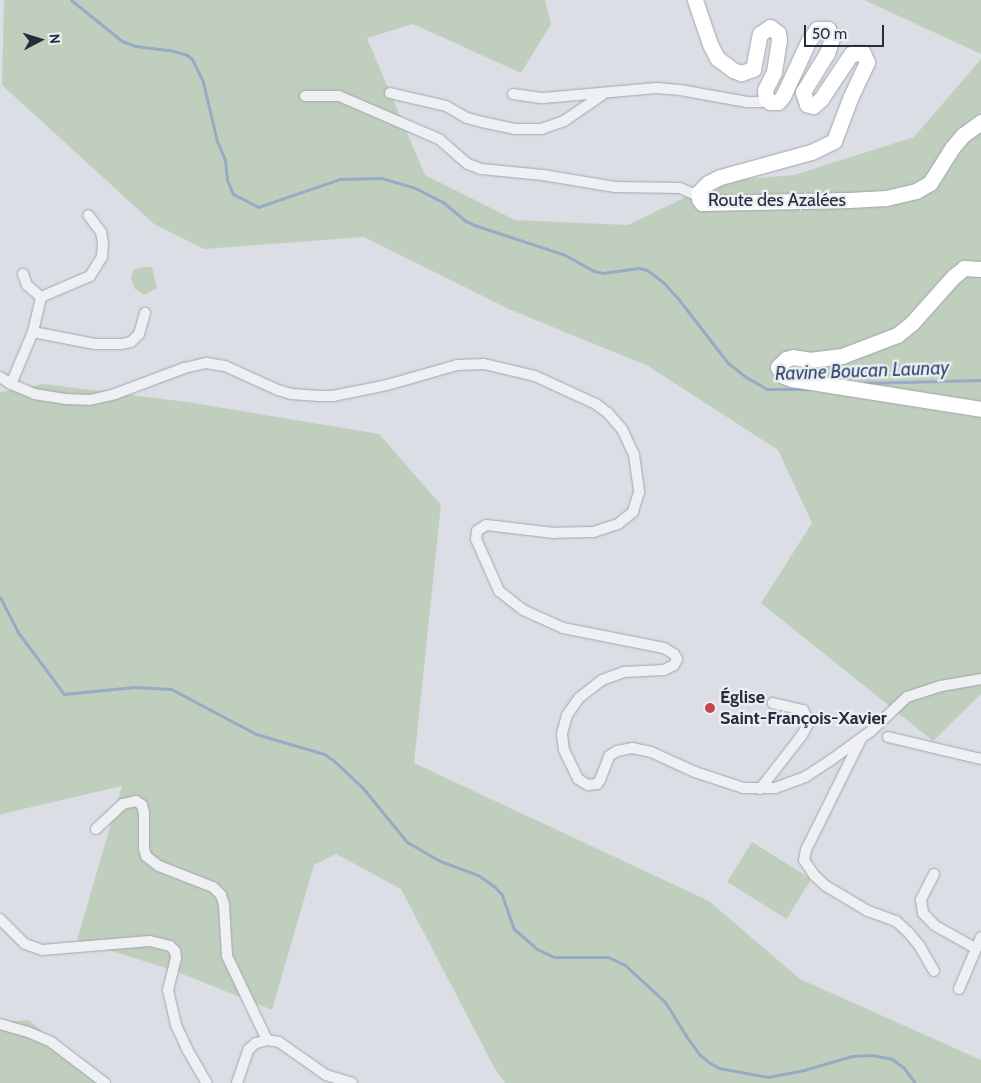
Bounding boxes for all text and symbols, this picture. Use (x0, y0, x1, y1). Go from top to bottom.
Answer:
north arrow (15, 15, 65, 65)
scale bar (806, 15, 886, 47)
text: 50 m (812, 25, 847, 43)
text: N (46, 33, 64, 44)
street label: Route des Azalées (708, 189, 846, 211)
water label: Ravine Boucan Launay (775, 357, 949, 385)
place label: Église Saint-François-Xavier (720, 687, 887, 730)
marker: Église Saint-François-Xavier (704, 702, 716, 714)

